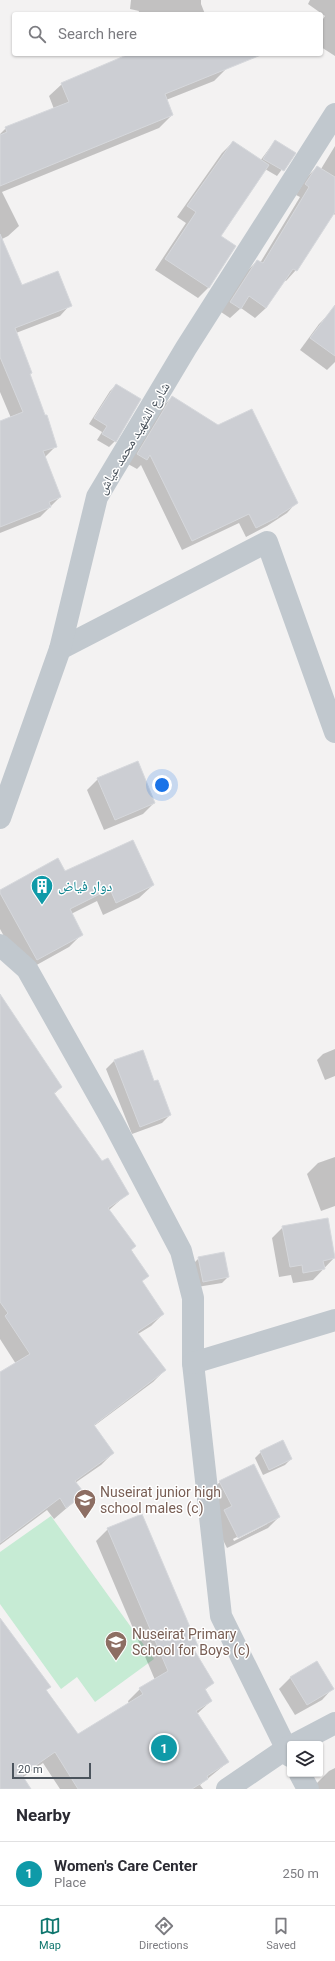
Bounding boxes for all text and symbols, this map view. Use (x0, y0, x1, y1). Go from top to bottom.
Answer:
search box (12, 12, 323, 56)
icon: search (26, 23, 48, 45)
text: Search here (58, 25, 137, 43)
street label: شارع الشهيد محمد عياش (93, 379, 174, 498)
your location (152, 775, 172, 795)
building icon: دوار فياض (29, 873, 55, 906)
place label: دوار فياض (58, 878, 113, 895)
place label: Nuseirat junior high school males (c) (100, 1484, 221, 1517)
school or university icon: Nuseirat junior high school males (c) (72, 1487, 98, 1520)
place label: Nuseirat Primary School for Boys (c) (132, 1626, 250, 1659)
school or university icon: Nuseirat Primary School for Boys (c) (103, 1629, 129, 1662)
pin: 1 (151, 1733, 177, 1763)
map controls (287, 1741, 323, 1777)
button: layers (287, 1741, 323, 1777)
scale bar (12, 1761, 91, 1780)
text: 20 m (18, 1763, 43, 1776)
text: Nearby (16, 1805, 71, 1825)
text: Women's Care Center (54, 1857, 197, 1875)
text: 1 (25, 1866, 33, 1881)
text: 250 m (282, 1866, 319, 1881)
text: Place (54, 1875, 86, 1890)
tab: Map (39, 1915, 61, 1952)
tab: Directions (139, 1915, 188, 1952)
tab: Saved (266, 1915, 296, 1952)

